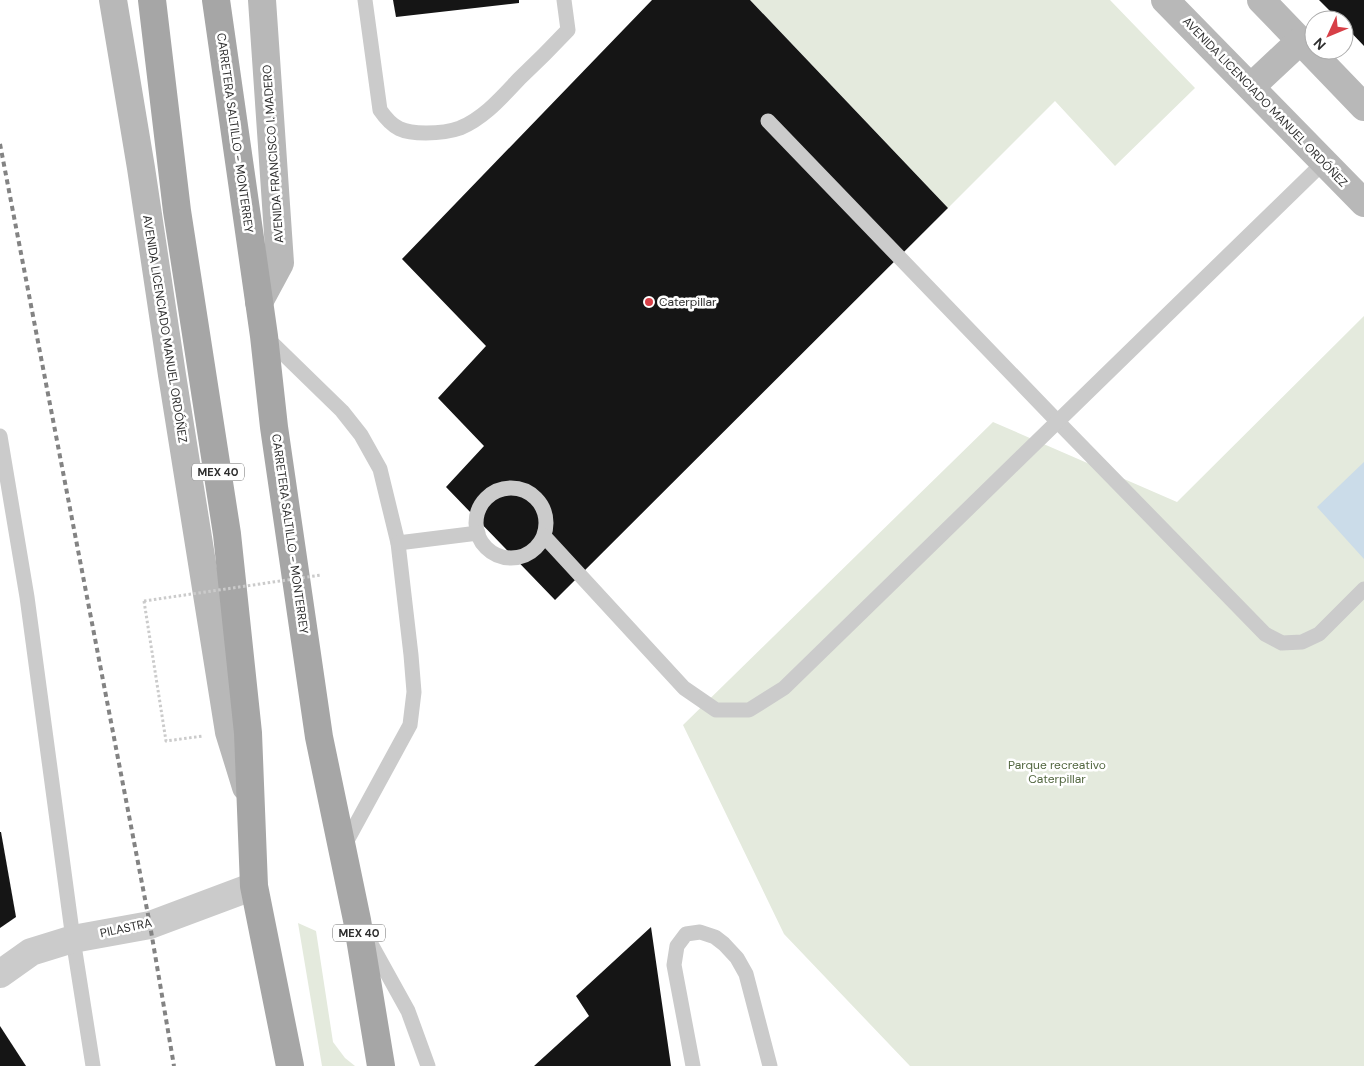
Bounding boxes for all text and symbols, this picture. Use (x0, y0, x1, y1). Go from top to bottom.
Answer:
north arrow (1304, 10, 1354, 60)
street label: AVENIDA LICENCIADO MANUEL ORDÓÑEZ (1180, 14, 1350, 190)
street label: CARRETERA SALTILLO - MONTERREY (213, 32, 257, 234)
street label: AVENIDA FRANCISCO I. MADERO (259, 64, 287, 244)
street label: AVENIDA LICENCIADO MANUEL ORDÓÑEZ (139, 214, 191, 444)
place label: Caterpillar (659, 294, 717, 310)
marker: Caterpillar (643, 296, 655, 308)
street label: CARRETERA SALTILLO - MONTERREY (268, 433, 312, 635)
road number: MEX 40 (192, 464, 244, 481)
park label: Parque recreativo Caterpillar (1008, 757, 1106, 787)
street label: PILASTRA (99, 915, 153, 941)
road number: MEX 40 (333, 924, 385, 941)

